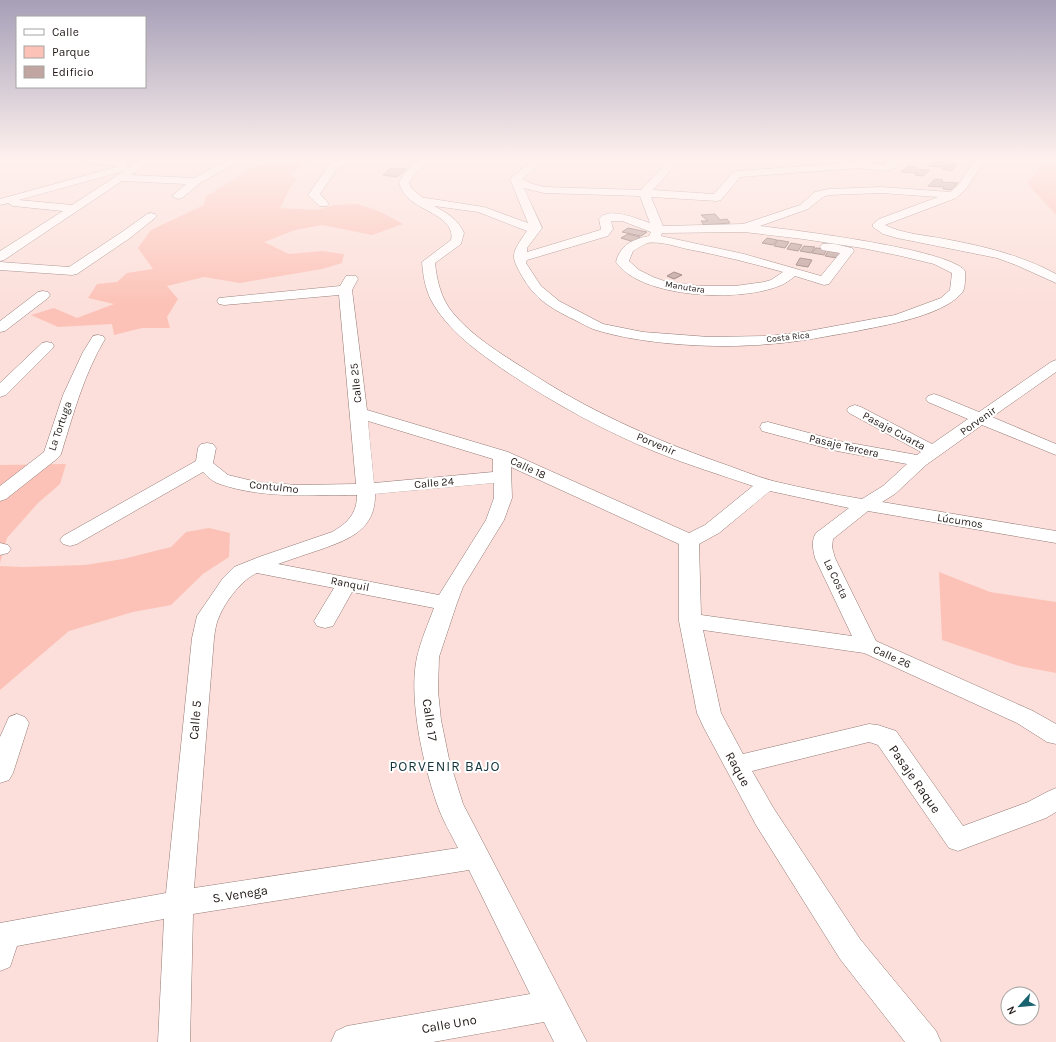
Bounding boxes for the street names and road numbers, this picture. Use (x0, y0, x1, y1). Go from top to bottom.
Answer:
street label: Manutara (664, 279, 706, 295)
street label: Costa Rica (766, 330, 810, 344)
street label: Calle 25 (347, 363, 365, 403)
street label: La Tortuga (45, 400, 75, 452)
street label: Porvenir (957, 404, 999, 438)
street label: Pasaje Cuarta (860, 409, 928, 453)
street label: Porvenir (635, 430, 677, 458)
street label: Pasaje Tercera (808, 432, 880, 460)
street label: Calle 18 (508, 454, 548, 482)
street label: Calle 24 (414, 475, 454, 491)
street label: Contulmo (249, 478, 299, 496)
street label: Lúcumos (936, 511, 984, 531)
street label: La Costa (821, 557, 851, 601)
street label: Ranquil (330, 574, 370, 594)
street label: Calle 26 (871, 643, 913, 671)
street label: Calle 17 (420, 698, 440, 742)
street label: Calle 5 (186, 700, 204, 740)
street label: Pasaje Raque (885, 742, 944, 817)
street label: Raque (722, 749, 754, 790)
street label: S. Venega (211, 882, 269, 906)
street label: Calle Uno (420, 1012, 478, 1036)

